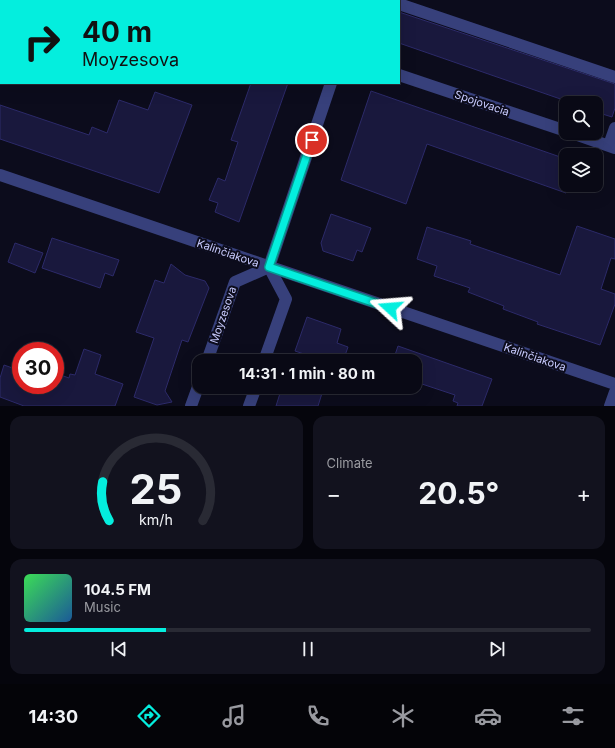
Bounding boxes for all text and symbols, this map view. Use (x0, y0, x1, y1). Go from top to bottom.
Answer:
text: 40 m (82, 15, 152, 49)
icon: right (16, 16, 68, 68)
text: Moyzesova (82, 49, 179, 70)
street label: Spojovacia (453, 87, 511, 119)
map controls (559, 96, 603, 192)
button: search (559, 96, 603, 140)
pin (295, 123, 329, 157)
icon: arrive (301, 129, 323, 151)
button: layers (559, 148, 603, 192)
street label: Kalinčiakova (195, 236, 261, 270)
street label: Moyzesova (207, 285, 239, 345)
position arrow (369, 287, 411, 329)
street label: Kalinčiakova (502, 340, 568, 374)
speed limit sign: 30 (12, 342, 64, 394)
text: 14:31 · 1 min · 80 m (239, 364, 375, 383)
text: Climate (327, 455, 373, 471)
text: 25 (130, 463, 183, 513)
text: 20.5° (418, 475, 499, 511)
text: − (327, 481, 341, 507)
text: + (576, 481, 591, 507)
text: km/h (139, 510, 173, 527)
text: 104.5 FM (84, 580, 151, 599)
text: Music (84, 599, 121, 615)
icon: previous (108, 638, 130, 660)
icon: pause (297, 638, 319, 660)
icon: next (486, 638, 508, 660)
icon: directions (135, 702, 163, 730)
icon: music (220, 702, 248, 730)
icon: phone (304, 702, 332, 730)
icon: climate (389, 702, 417, 730)
icon: car (474, 702, 502, 730)
icon: filters (559, 702, 587, 730)
text: 14:30 (28, 706, 78, 727)

